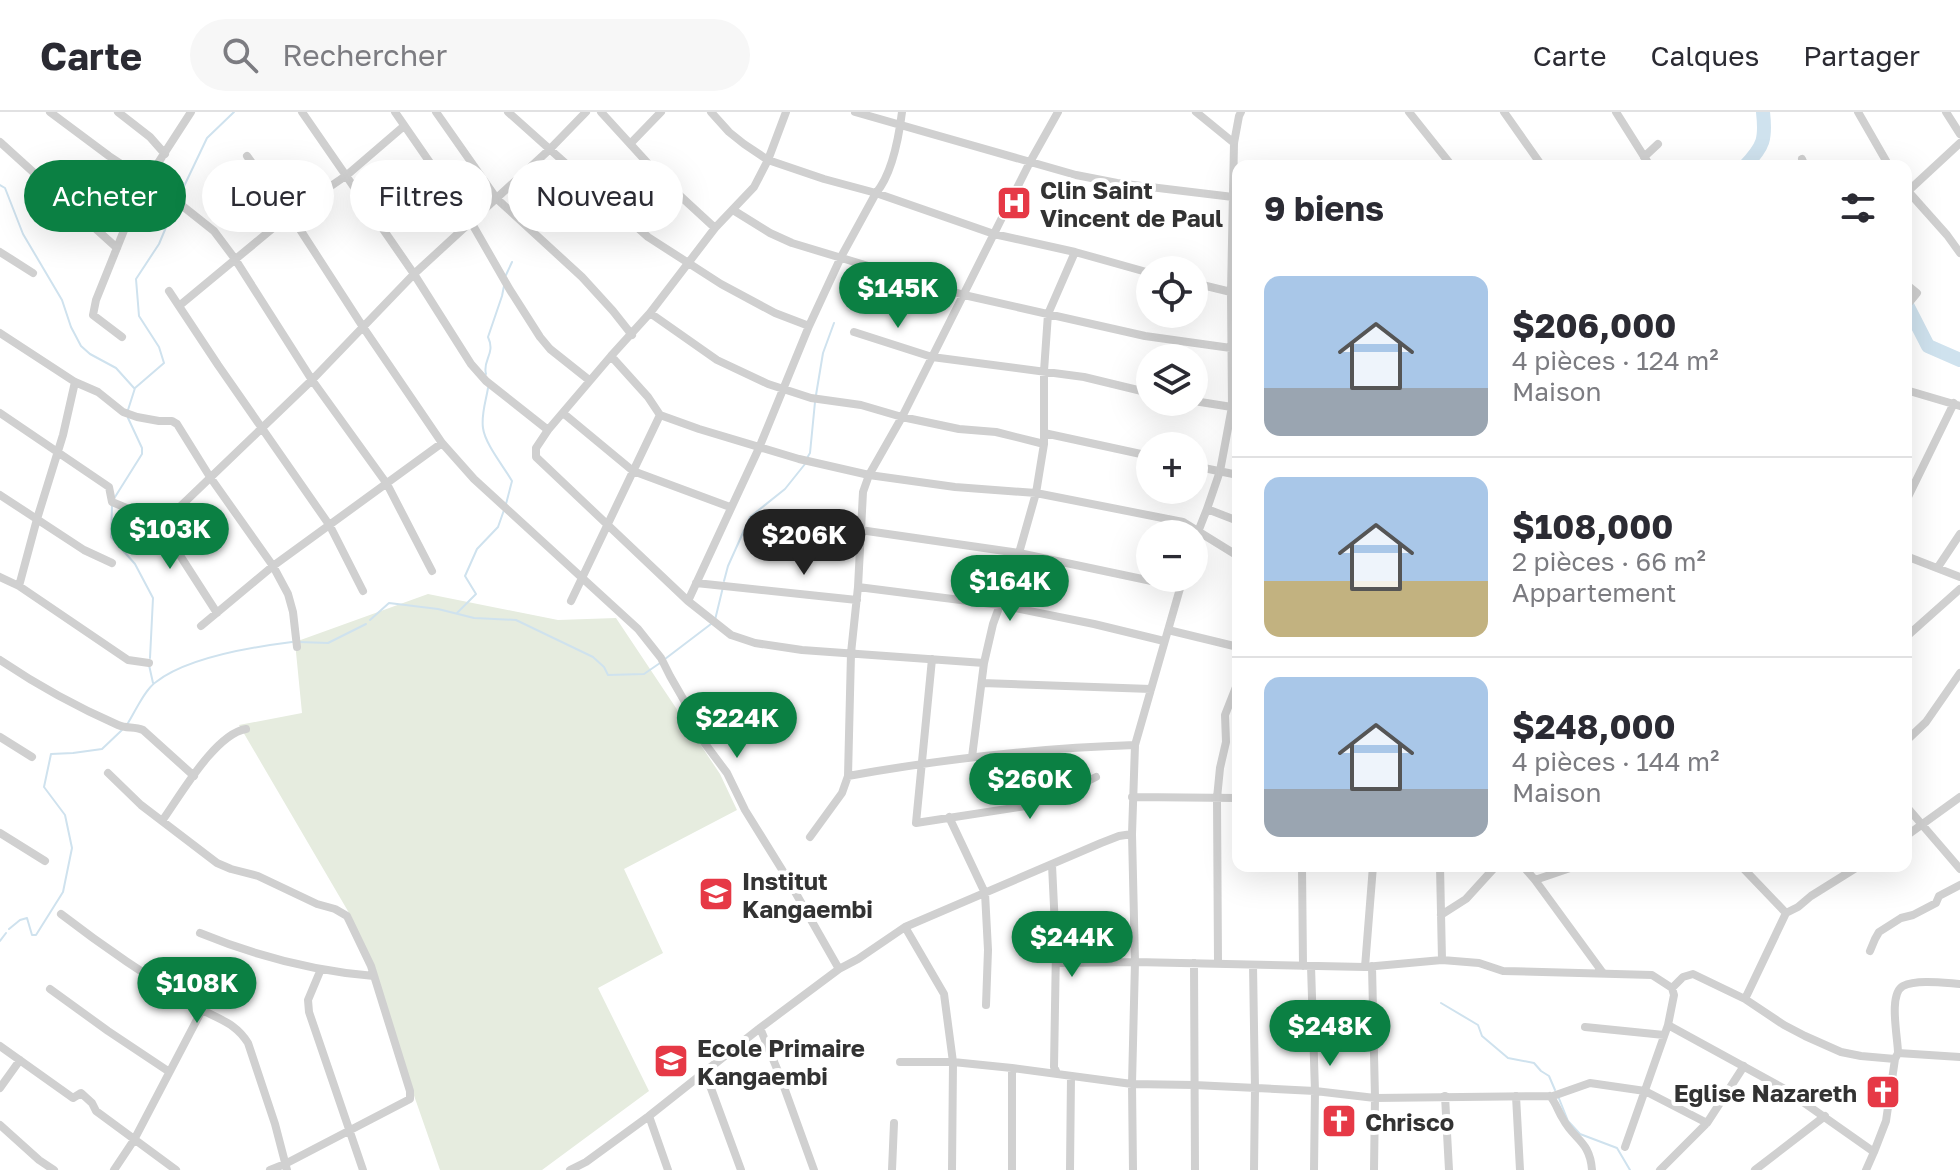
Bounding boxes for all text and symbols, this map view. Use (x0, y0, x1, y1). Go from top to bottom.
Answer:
search box (190, 19, 750, 91)
text: Carte (40, 33, 142, 78)
icon: search (218, 33, 262, 77)
text: Rechercher (282, 37, 447, 73)
text: Carte (1533, 39, 1606, 72)
text: Calques (1650, 39, 1759, 72)
text: Partager (1803, 39, 1920, 72)
chip: Acheter (24, 160, 186, 232)
chip: Louer (202, 160, 334, 232)
chip: Filtres (350, 160, 492, 232)
chip: Nouveau (508, 160, 683, 232)
place label: Clin Saint Vincent de Paul (1040, 175, 1223, 232)
hospital icon: Clin Saint Vincent de Paul (995, 184, 1033, 222)
icon: filters (1836, 186, 1880, 230)
text: 9 biens (1264, 188, 1384, 228)
map controls (1136, 256, 1208, 592)
button: locate (1136, 256, 1208, 328)
pin: $145K (842, 262, 954, 330)
text: $145K (857, 272, 939, 303)
text: $206,000 (1512, 305, 1676, 345)
icon: home (1328, 308, 1424, 404)
button: layers (1136, 344, 1208, 416)
text: 4 pièces · 124 m² (1512, 345, 1719, 376)
text: Maison (1512, 376, 1601, 407)
button: + (1136, 432, 1208, 504)
pin: $103K (114, 503, 226, 571)
text: $108,000 (1512, 506, 1673, 546)
pin: $206K (748, 509, 860, 577)
icon: home (1328, 509, 1424, 605)
text: $103K (129, 513, 211, 544)
text: $206K (761, 519, 847, 550)
button: − (1136, 520, 1208, 592)
text: 2 pièces · 66 m² (1512, 546, 1706, 577)
pin: $164K (954, 555, 1066, 623)
text: $164K (969, 565, 1051, 596)
text: Appartement (1512, 577, 1676, 608)
pin: $224K (681, 692, 793, 760)
text: $224K (695, 702, 779, 733)
text: $248,000 (1512, 706, 1676, 746)
icon: home (1328, 709, 1424, 805)
text: 4 pièces · 144 m² (1512, 746, 1719, 777)
pin: $260K (974, 753, 1086, 821)
text: $260K (987, 763, 1073, 794)
text: Maison (1512, 777, 1601, 808)
place label: Institut Kangaembi (742, 866, 873, 923)
school or university icon: Institut Kangaembi (697, 875, 735, 913)
pin: $244K (1016, 911, 1128, 979)
text: $244K (1030, 921, 1114, 952)
pin: $108K (141, 957, 253, 1025)
text: $108K (155, 967, 239, 998)
pin: $248K (1274, 1000, 1386, 1068)
text: $248K (1287, 1010, 1373, 1041)
place label: Ecole Primaire Kangaembi (697, 1033, 865, 1090)
school or university icon: Ecole Primaire Kangaembi (652, 1042, 690, 1080)
church icon: Eglise Nazareth (1864, 1073, 1902, 1111)
place label: Eglise Nazareth (1674, 1078, 1857, 1107)
church icon: Chrisco (1320, 1102, 1358, 1140)
place label: Chrisco (1365, 1107, 1454, 1136)

